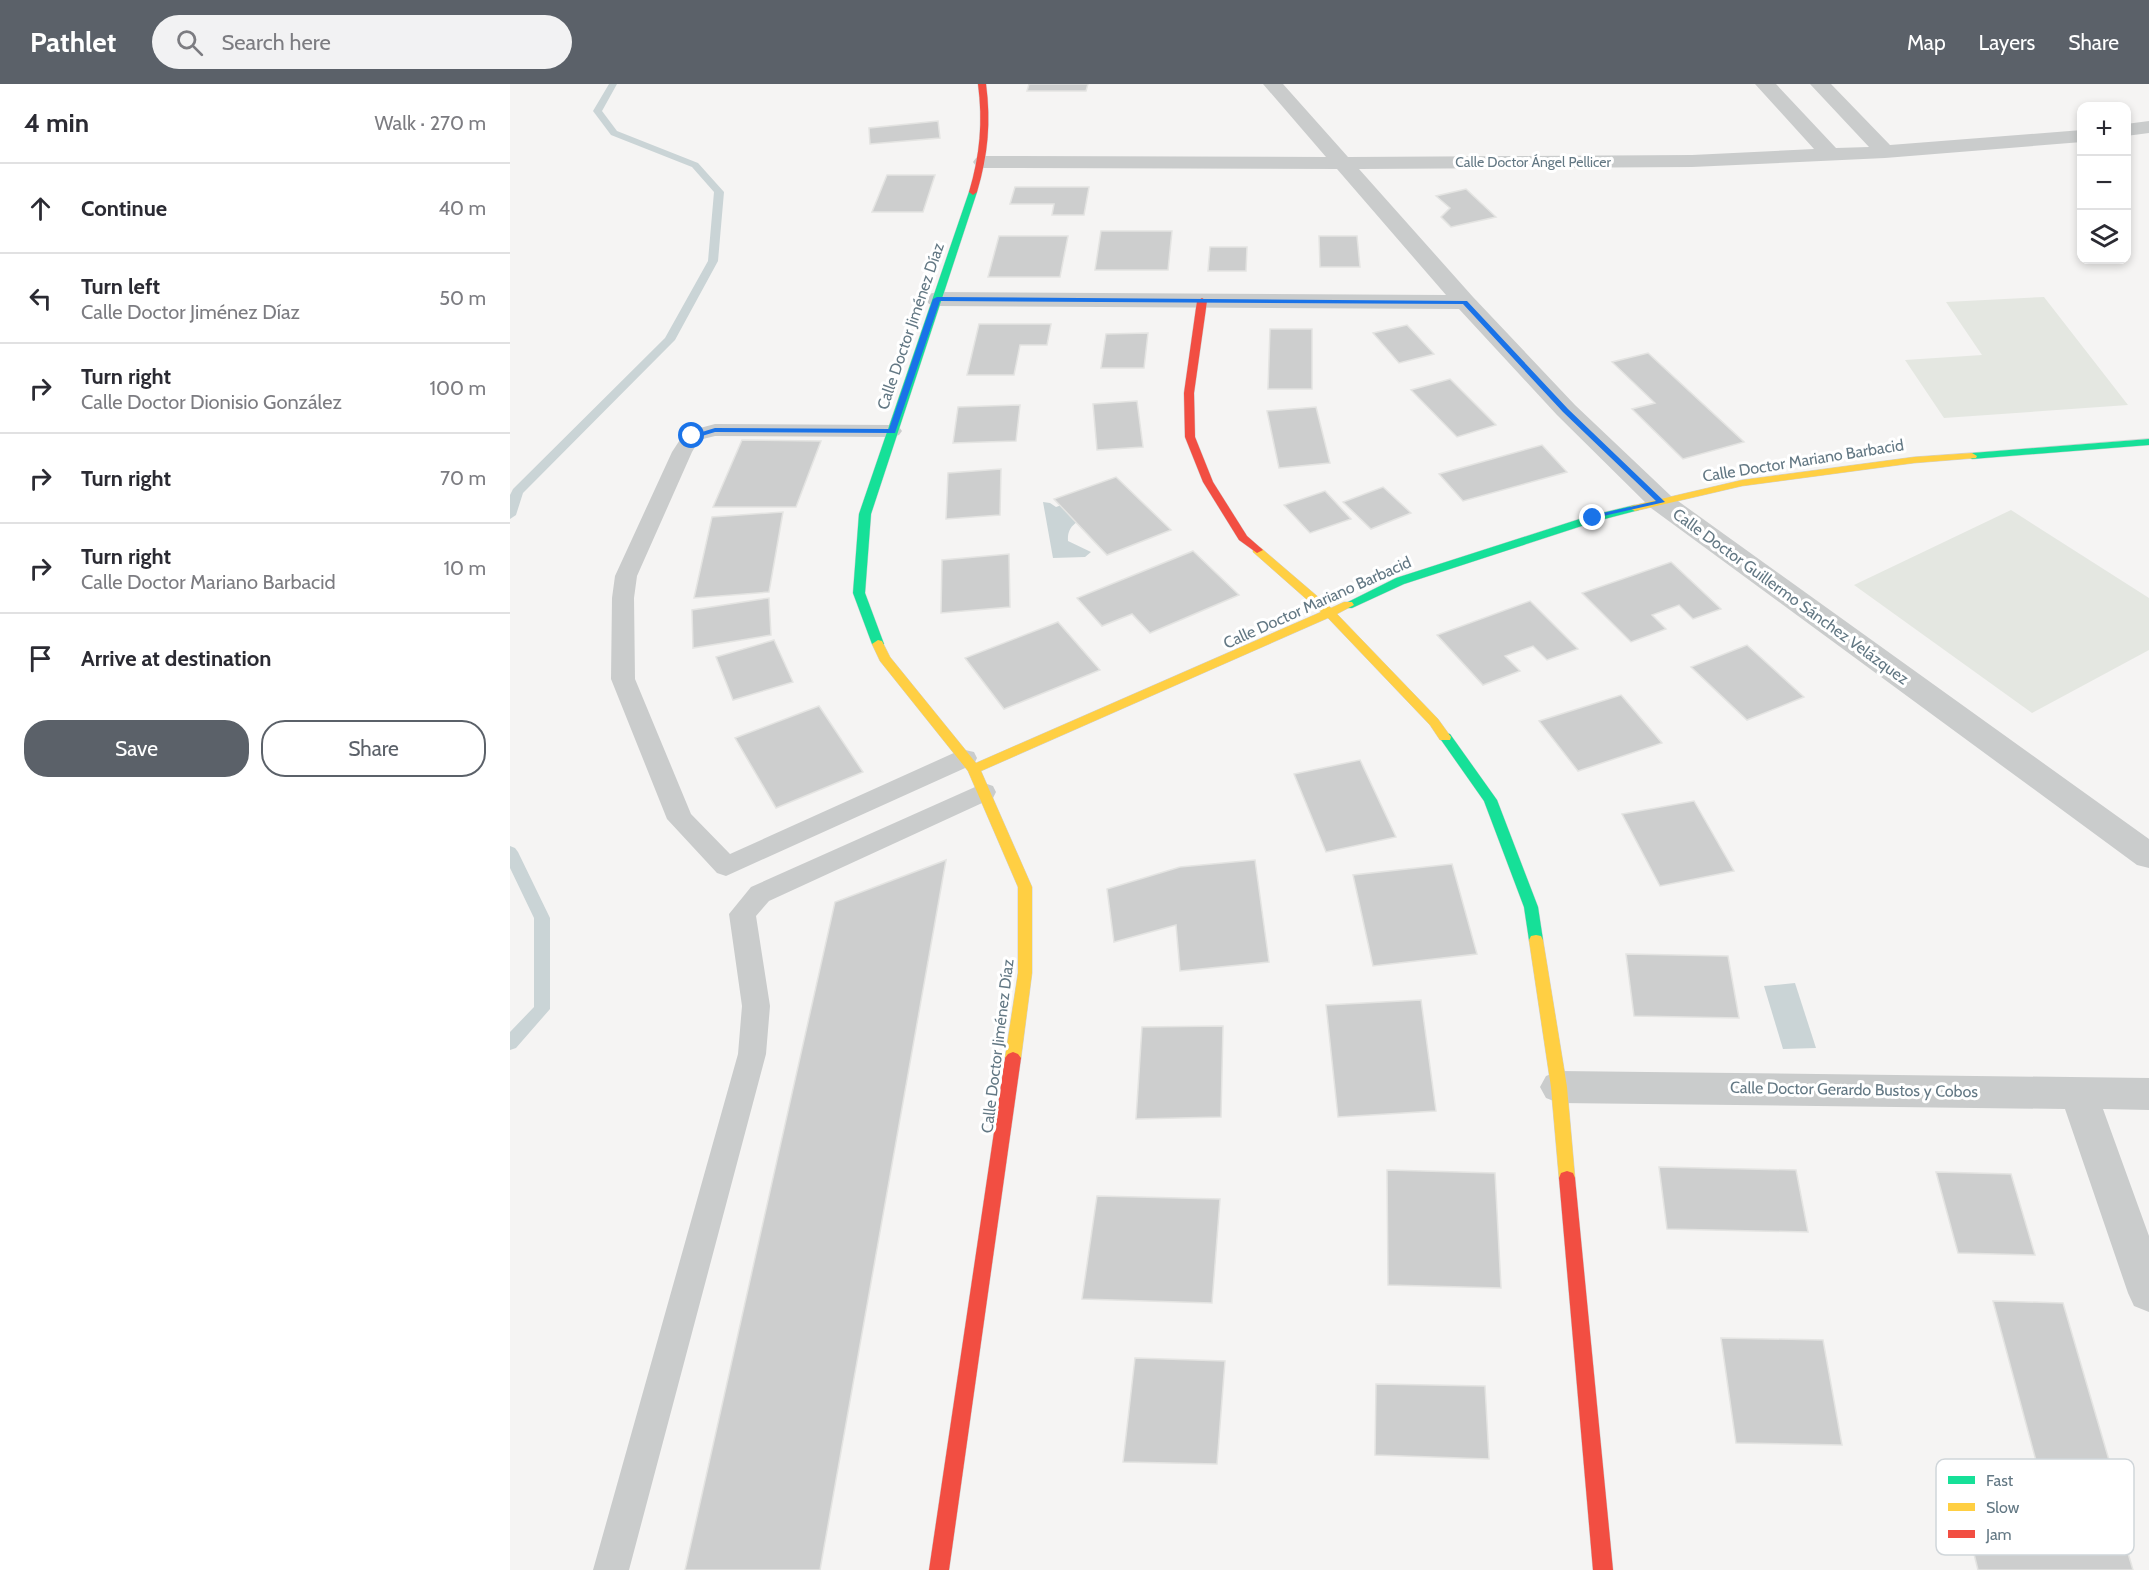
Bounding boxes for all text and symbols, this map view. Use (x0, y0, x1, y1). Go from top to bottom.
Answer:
search box (152, 15, 572, 69)
text: Pathlet (30, 25, 116, 59)
icon: search (173, 26, 206, 59)
text: Search here (221, 29, 331, 56)
text: Map (1907, 30, 1946, 55)
text: Layers (1979, 30, 2035, 55)
text: Share (2068, 30, 2119, 55)
map controls (2077, 102, 2131, 264)
button: + (2077, 102, 2131, 156)
text: 4 min (24, 107, 89, 139)
text: Walk · 270 m (374, 111, 486, 135)
street label: Calle Doctor Ángel Pellicer (1455, 153, 1611, 171)
button: − (2077, 156, 2131, 210)
icon: ahead (24, 192, 57, 225)
text: Continue (81, 195, 167, 222)
text: 40 m (438, 196, 486, 220)
button: layers (2077, 210, 2131, 264)
street label: Calle Doctor Jiménez Díaz (873, 240, 948, 412)
text: Turn left (81, 273, 160, 300)
icon: left (24, 282, 57, 315)
text: 50 m (439, 286, 486, 310)
text: Calle Doctor Jiménez Díaz (81, 300, 300, 324)
text: Turn right (81, 363, 171, 390)
icon: right (24, 372, 57, 405)
text: 100 m (430, 376, 486, 400)
text: Calle Doctor Dionisio González (81, 390, 342, 414)
route start (678, 422, 704, 448)
street label: Calle Doctor Mariano Barbacid (1701, 435, 1905, 486)
icon: right (24, 462, 57, 495)
text: Turn right (81, 465, 171, 492)
text: 70 m (440, 466, 486, 490)
route end (1579, 504, 1605, 530)
street label: Calle Doctor Guillermo Sánchez Velázquez (1669, 504, 1913, 689)
text: Turn right (81, 543, 171, 570)
icon: right (24, 552, 57, 585)
street label: Calle Doctor Mariano Barbacid (1220, 552, 1414, 653)
text: 10 m (443, 556, 486, 580)
text: Calle Doctor Mariano Barbacid (81, 570, 336, 594)
icon: arrive (24, 642, 57, 675)
text: Arrive at destination (81, 645, 271, 672)
button: Save (24, 720, 249, 777)
button: Share (261, 720, 486, 777)
street label: Calle Doctor Jiménez Díaz (977, 958, 1018, 1134)
street label: Calle Doctor Gerardo Bustos y Cobos (1730, 1078, 1979, 1101)
legend (1936, 1459, 2134, 1555)
text: Fast (1986, 1471, 2014, 1490)
text: Slow (1986, 1498, 2020, 1517)
text: Jam (1985, 1525, 2012, 1544)

